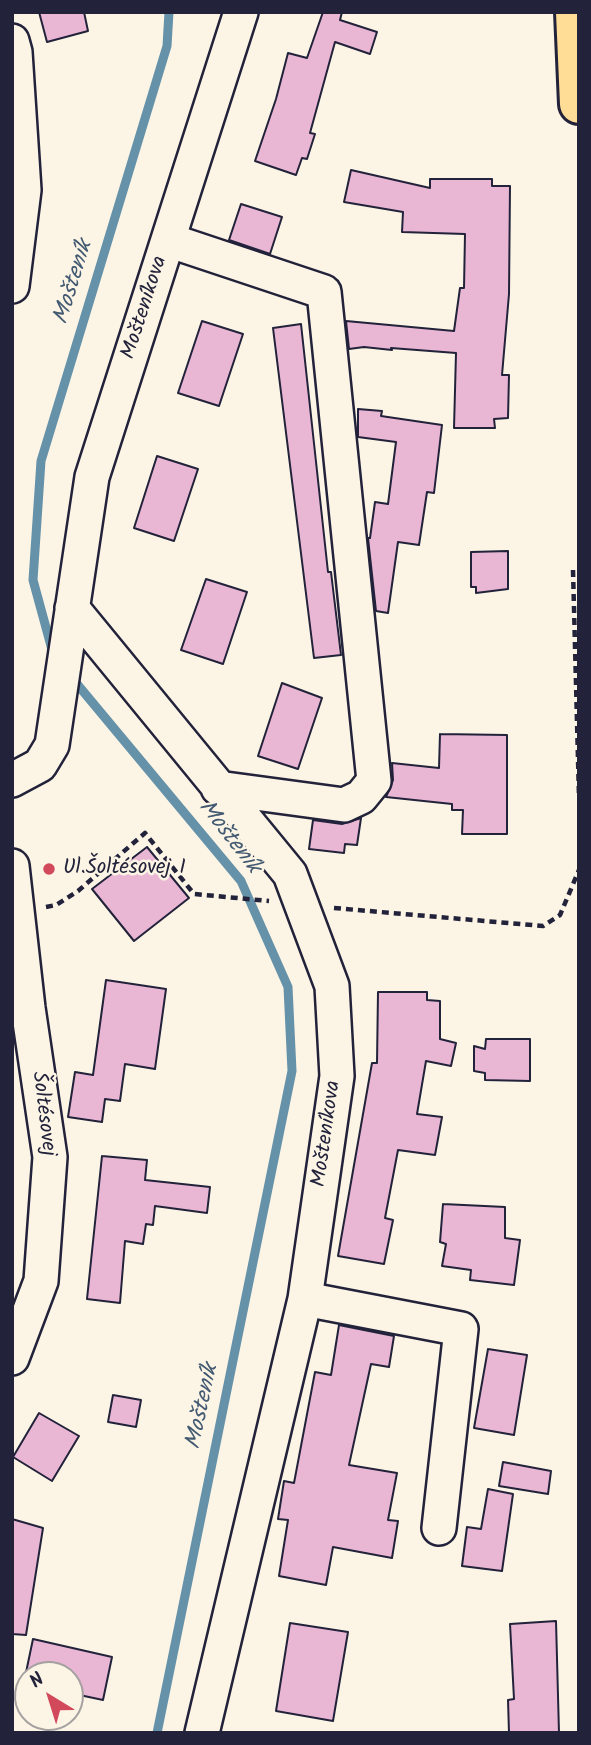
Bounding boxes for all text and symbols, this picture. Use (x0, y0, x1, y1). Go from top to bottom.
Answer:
water label: Mošteník (49, 238, 101, 328)
street label: Mošteníkova (118, 253, 174, 363)
water label: Mošteník (191, 796, 265, 880)
place label: Ul.Šoltésovej I (63, 856, 186, 882)
marker: Ul.Šoltésovej I (41, 861, 57, 877)
street label: Šoltésovej (24, 1070, 60, 1158)
street label: Mošteníkova (308, 1079, 348, 1189)
water label: Mošteník (182, 1362, 226, 1452)
north arrow (14, 1661, 84, 1731)
text: N (23, 1666, 51, 1697)

